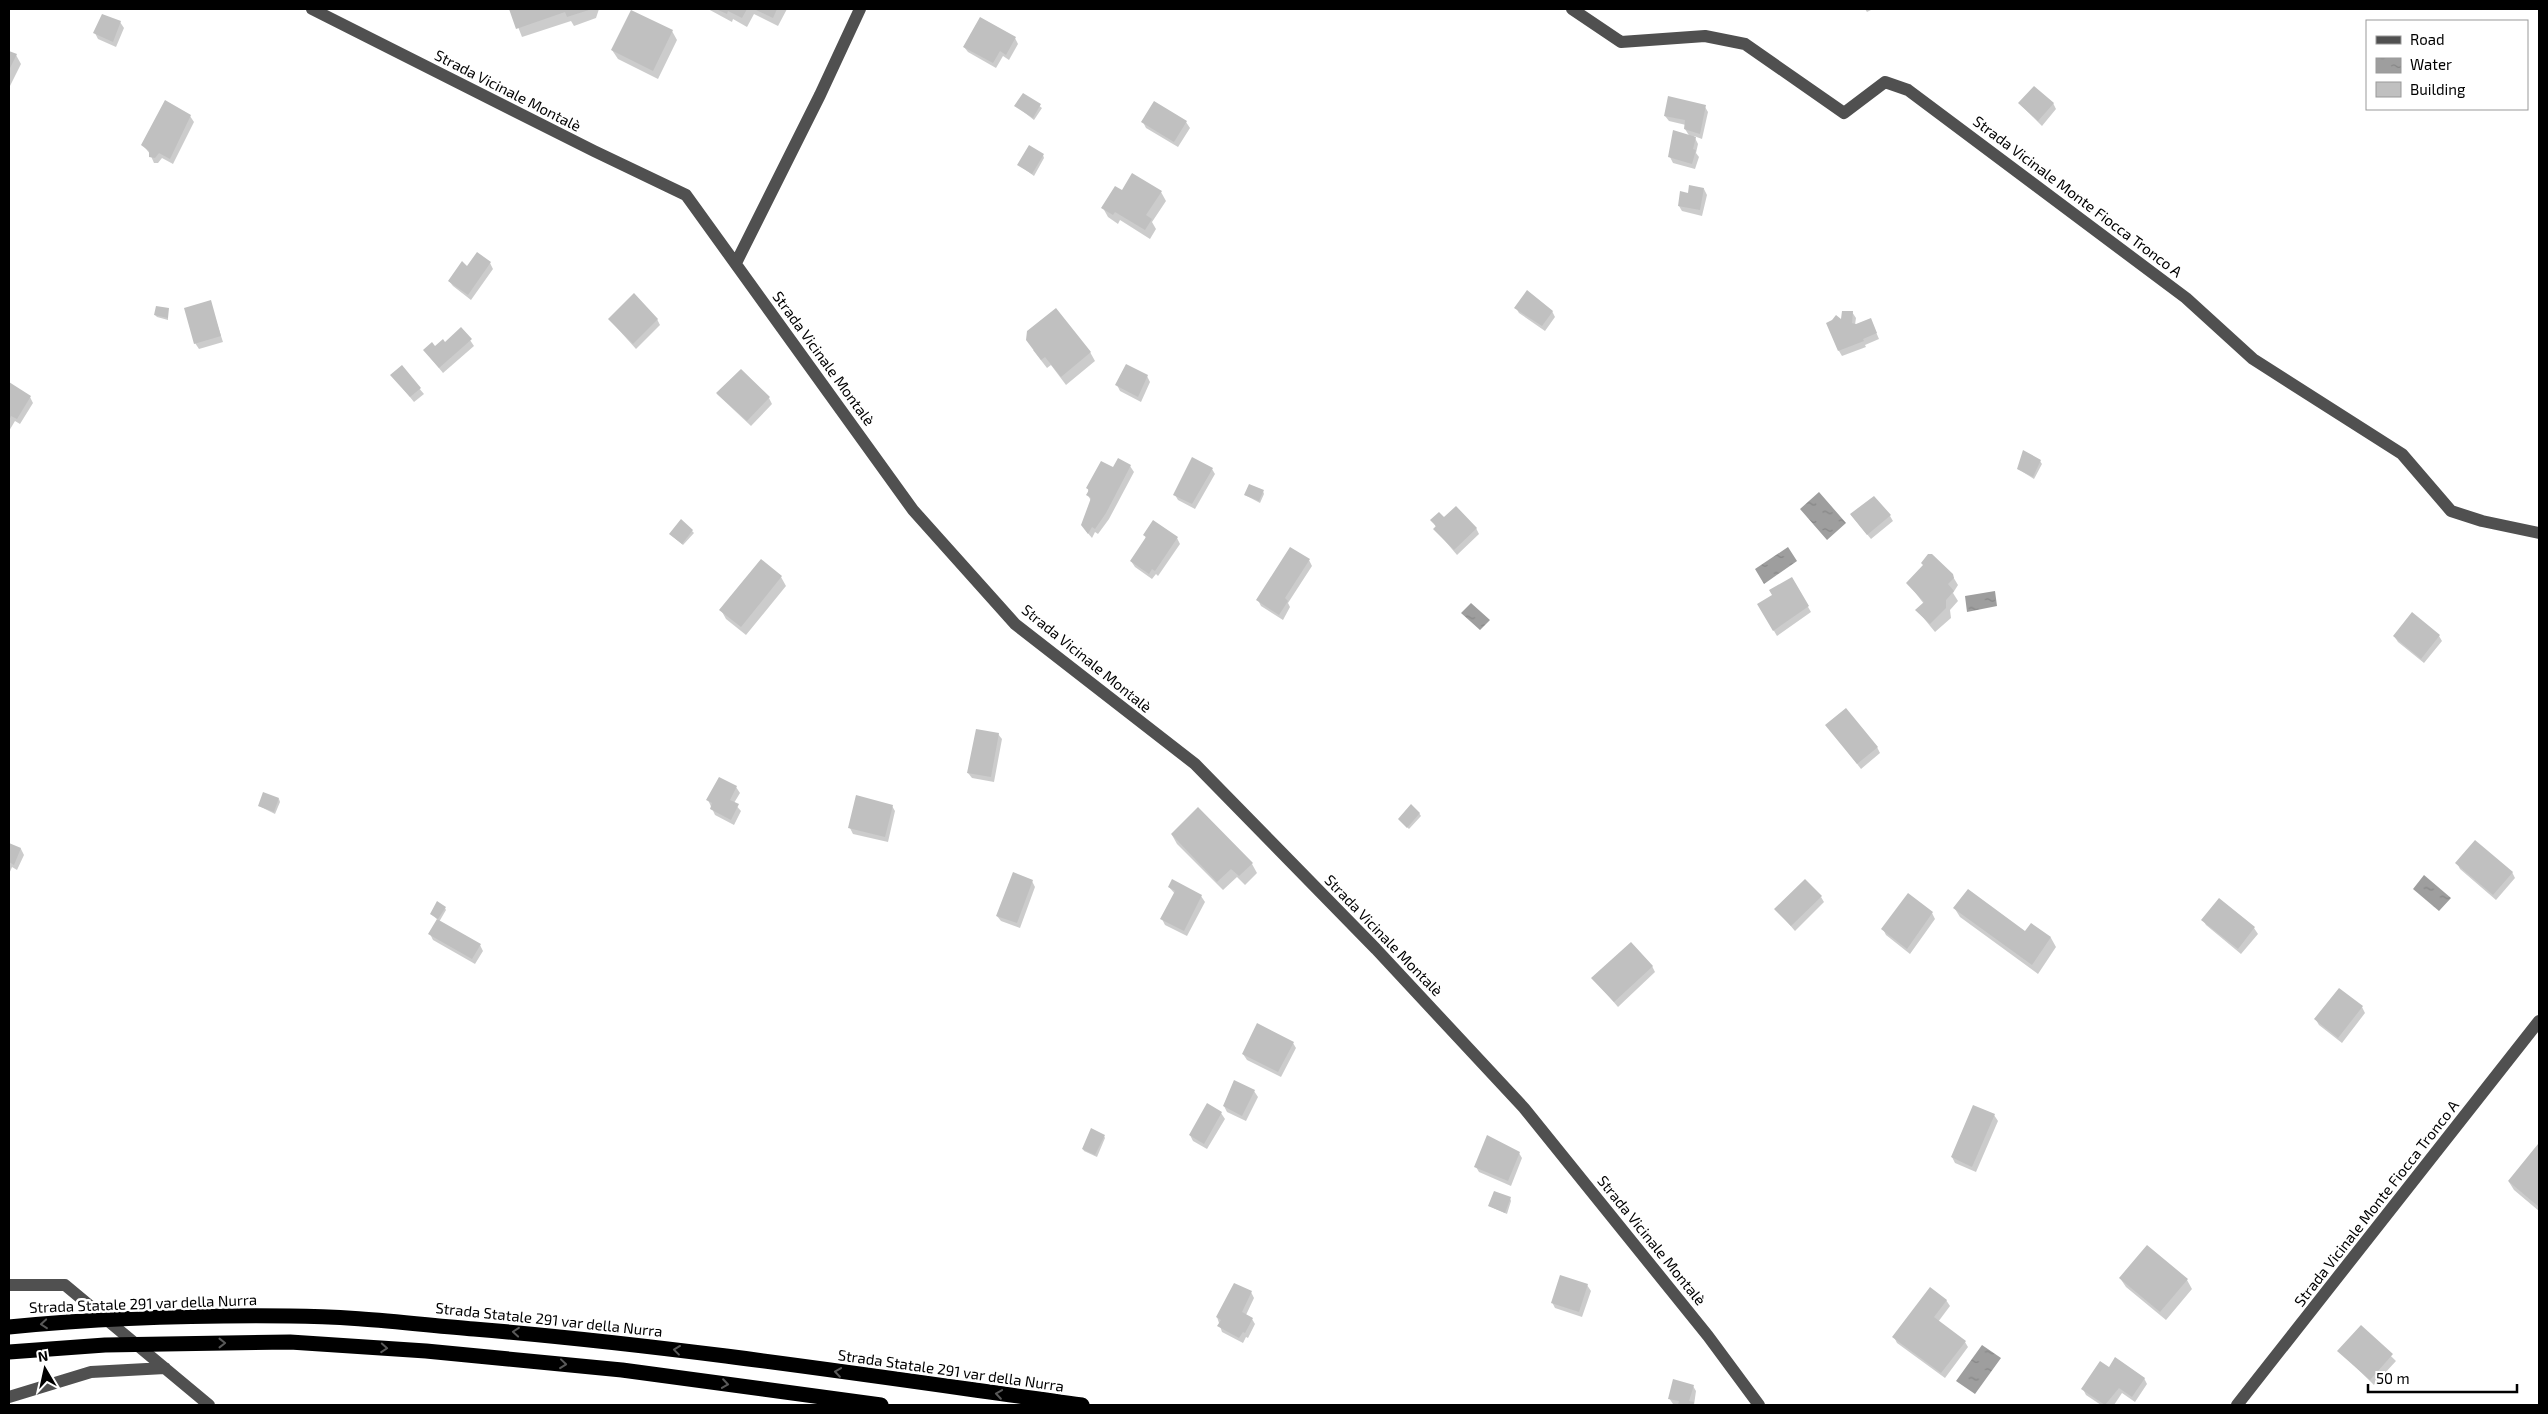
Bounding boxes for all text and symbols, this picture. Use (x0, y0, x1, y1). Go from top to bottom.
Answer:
legend (2366, 20, 2528, 110)
text: Road (2410, 30, 2445, 48)
street label: Strada Vicinale Montalè (432, 45, 584, 135)
text: Water (2410, 55, 2452, 73)
text: Building (2410, 80, 2466, 98)
street label: Strada Vicinale Monte Fiocca Tronco A (1970, 112, 2187, 281)
street label: Strada Vicinale Montalè (769, 287, 879, 429)
street label: Strada Vicinale Montalè (1019, 600, 1155, 716)
street label: Strada Vicinale Montalè (1321, 871, 1447, 999)
street label: Strada Vicinale Monte Fiocca Tronco A (2290, 1096, 2463, 1310)
street label: Strada Vicinale Montalè (1594, 1172, 1710, 1308)
street label: Strada Statale 291 var della Nurra (29, 1290, 257, 1316)
street label: Strada Statale 291 var della Nurra (435, 1298, 663, 1340)
one-way arrow (40, 1318, 48, 1329)
one-way arrow (512, 1327, 520, 1338)
one-way arrow (218, 1337, 226, 1348)
one-way arrow (380, 1342, 388, 1353)
north arrow (20, 1344, 70, 1394)
one-way arrow (673, 1345, 681, 1356)
street label: Strada Statale 291 var della Nurra (837, 1345, 1065, 1395)
text: N (37, 1346, 49, 1365)
one-way arrow (560, 1358, 568, 1369)
scale bar (2368, 1362, 2517, 1394)
one-way arrow (834, 1367, 843, 1377)
text: 50 m (2376, 1369, 2410, 1387)
one-way arrow (721, 1378, 729, 1389)
one-way arrow (995, 1389, 1003, 1400)

